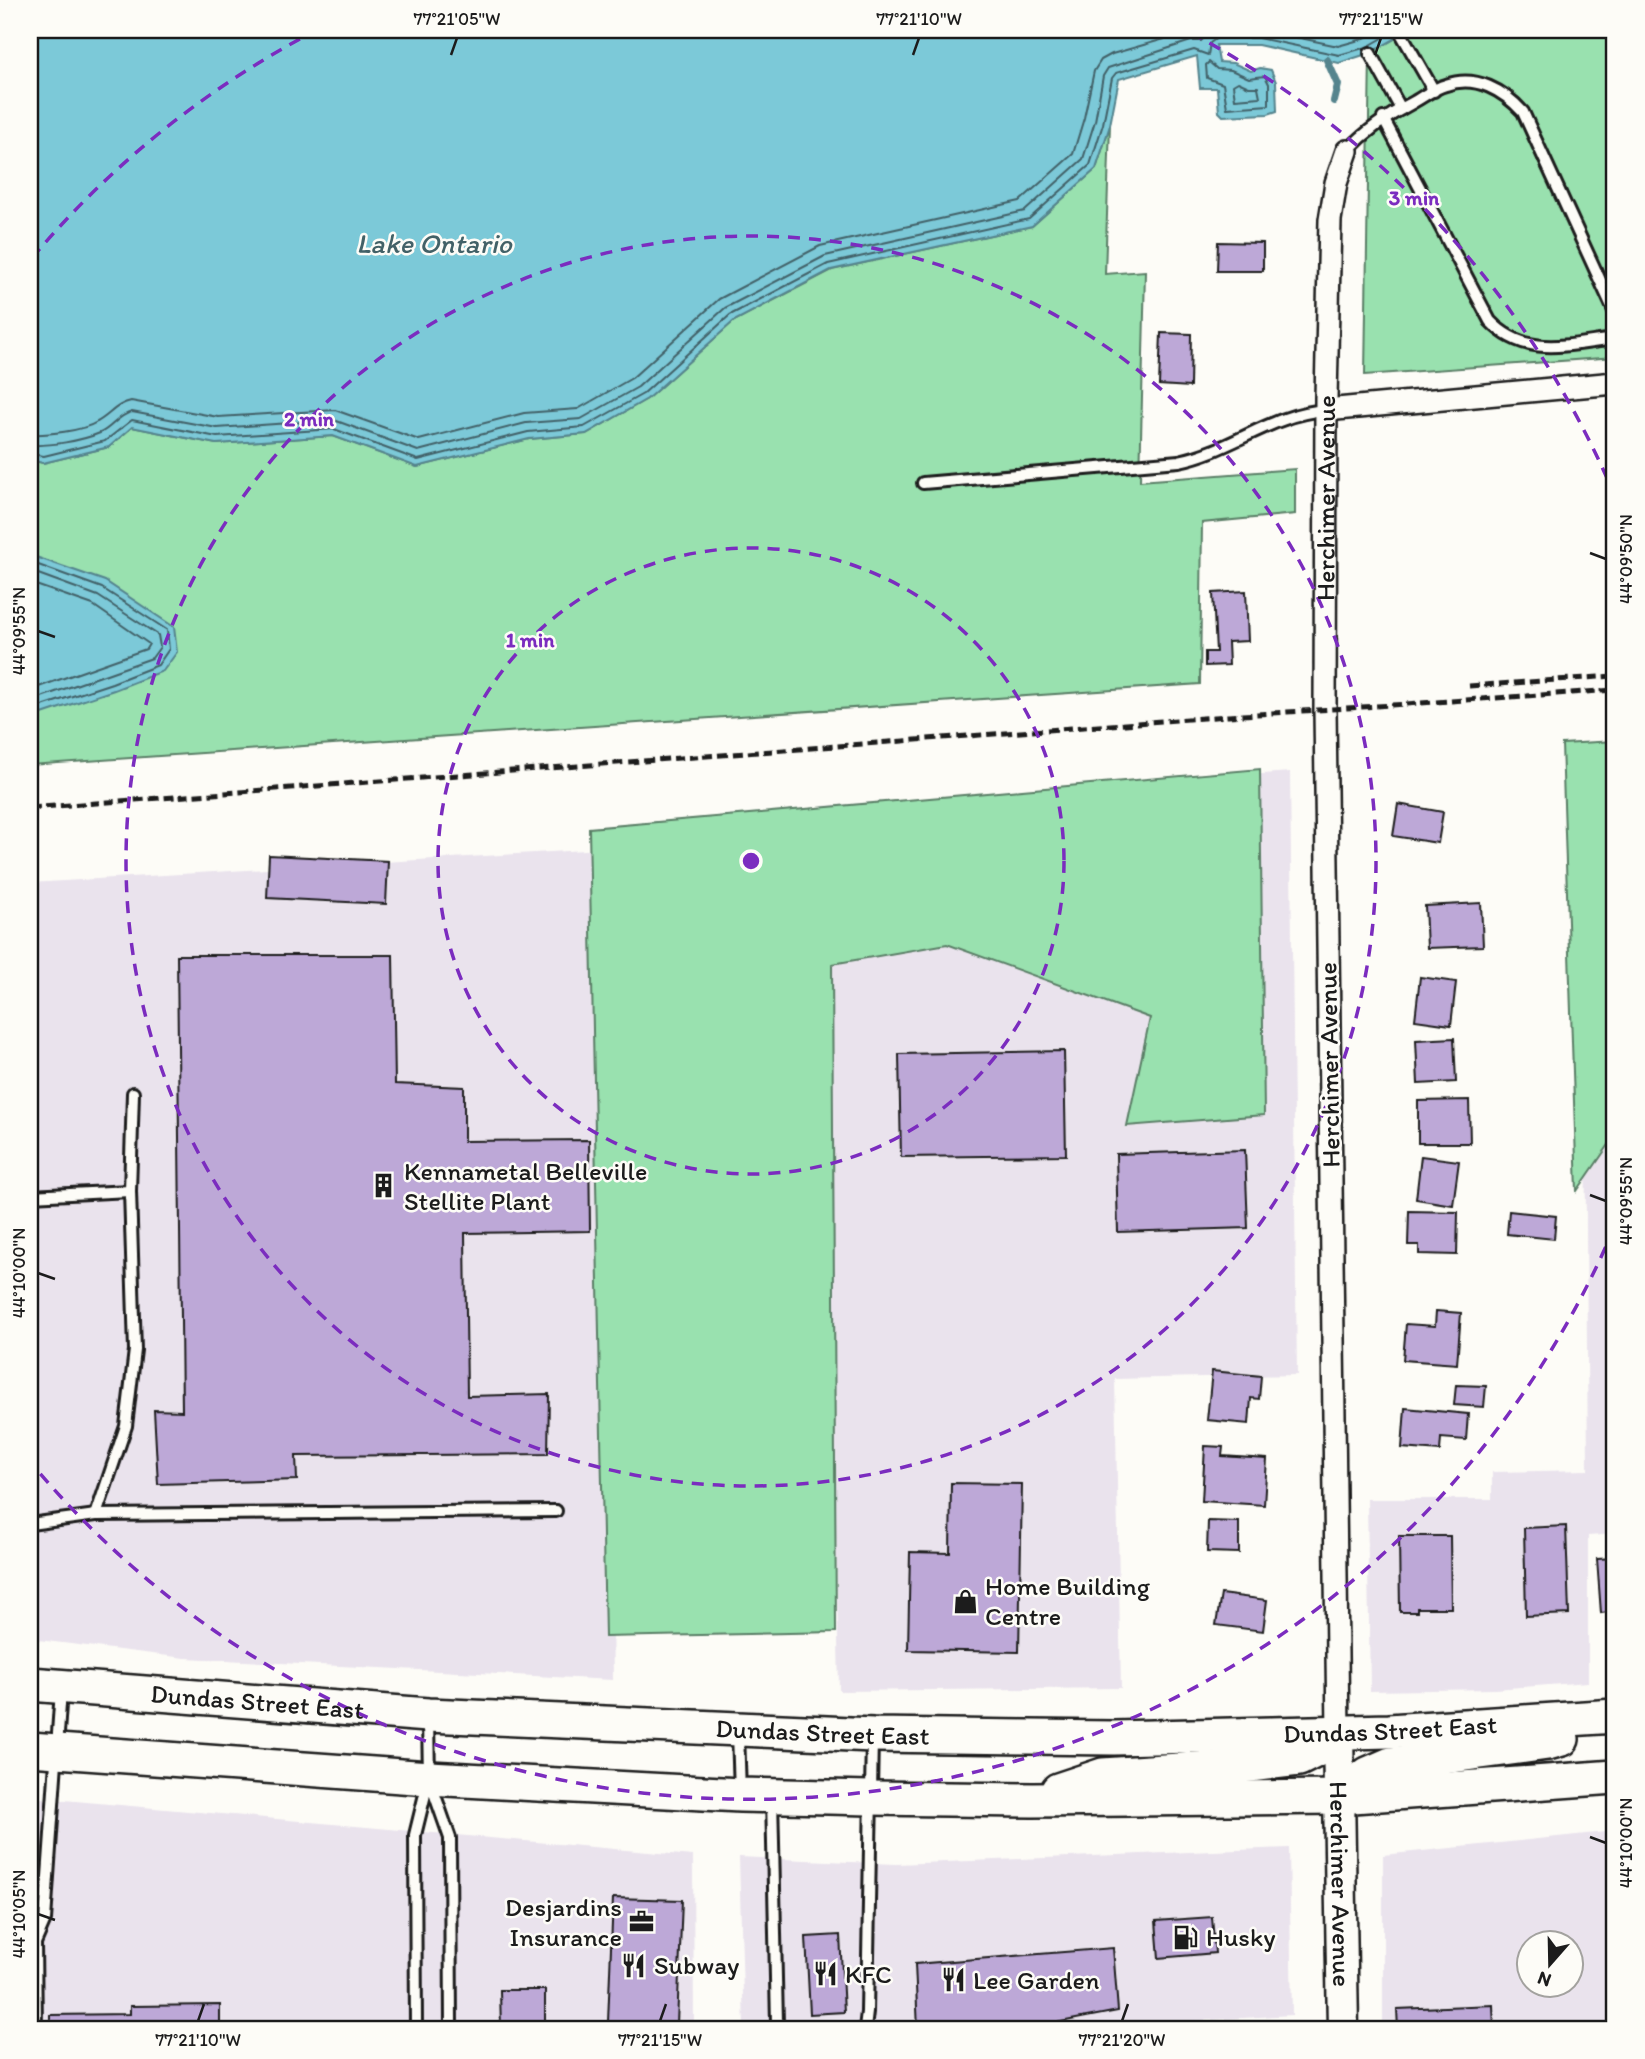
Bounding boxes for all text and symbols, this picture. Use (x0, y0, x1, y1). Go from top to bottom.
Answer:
text: 77°21'05"W (414, 8, 500, 30)
text: 77°21'10"W (876, 8, 962, 30)
text: 77°21'15"W (1339, 8, 1423, 30)
text: 3 min (1389, 185, 1440, 210)
water label: Lake Ontario (356, 226, 513, 260)
street label: Herchimer Avenue (1309, 395, 1342, 601)
text: 2 min (284, 406, 335, 431)
text: 44°09'50"N (1615, 514, 1637, 604)
text: 44°09'55"N (8, 587, 30, 675)
text: 1 min (506, 627, 555, 652)
centre of rings (739, 849, 763, 873)
street label: Herchimer Avenue (1311, 962, 1347, 1168)
place label: Kennametal Belleville Stellite Plant (404, 1155, 647, 1217)
text: 44°09'55"N (1615, 1157, 1637, 1245)
building icon: Kennametal Belleville Stellite Plant (370, 1172, 398, 1200)
text: 44°10'00"N (8, 1228, 30, 1318)
place label: Home Building Centre (985, 1570, 1151, 1632)
shop icon: Home Building Centre (951, 1587, 979, 1615)
street label: Dundas Street East (149, 1677, 365, 1726)
street label: Dundas Street East (1283, 1708, 1498, 1750)
street label: Dundas Street East (715, 1712, 930, 1752)
street label: Herchimer Avenue (1323, 1781, 1358, 1987)
text: 44°10'00"N (1615, 1798, 1637, 1888)
text: 44°10'05"N (8, 1870, 30, 1959)
place label: Desjardins Insurance (505, 1891, 622, 1953)
office icon: Desjardins Insurance (628, 1908, 656, 1936)
place label: Husky (1206, 1921, 1276, 1953)
fuel station icon: Husky (1172, 1923, 1200, 1951)
north arrow (1516, 1930, 1586, 2000)
place label: Subway (654, 1949, 739, 1981)
restaurant icon: Subway (620, 1951, 648, 1979)
place label: KFC (845, 1958, 892, 1990)
restaurant icon: KFC (811, 1960, 839, 1988)
place label: Lee Garden (973, 1964, 1100, 1996)
restaurant icon: Lee Garden (939, 1966, 967, 1994)
text: N (1534, 1967, 1554, 1993)
text: 77°21'10"W (155, 2029, 241, 2051)
text: 77°21'15"W (618, 2029, 702, 2051)
text: 77°21'20"W (1079, 2029, 1165, 2051)

